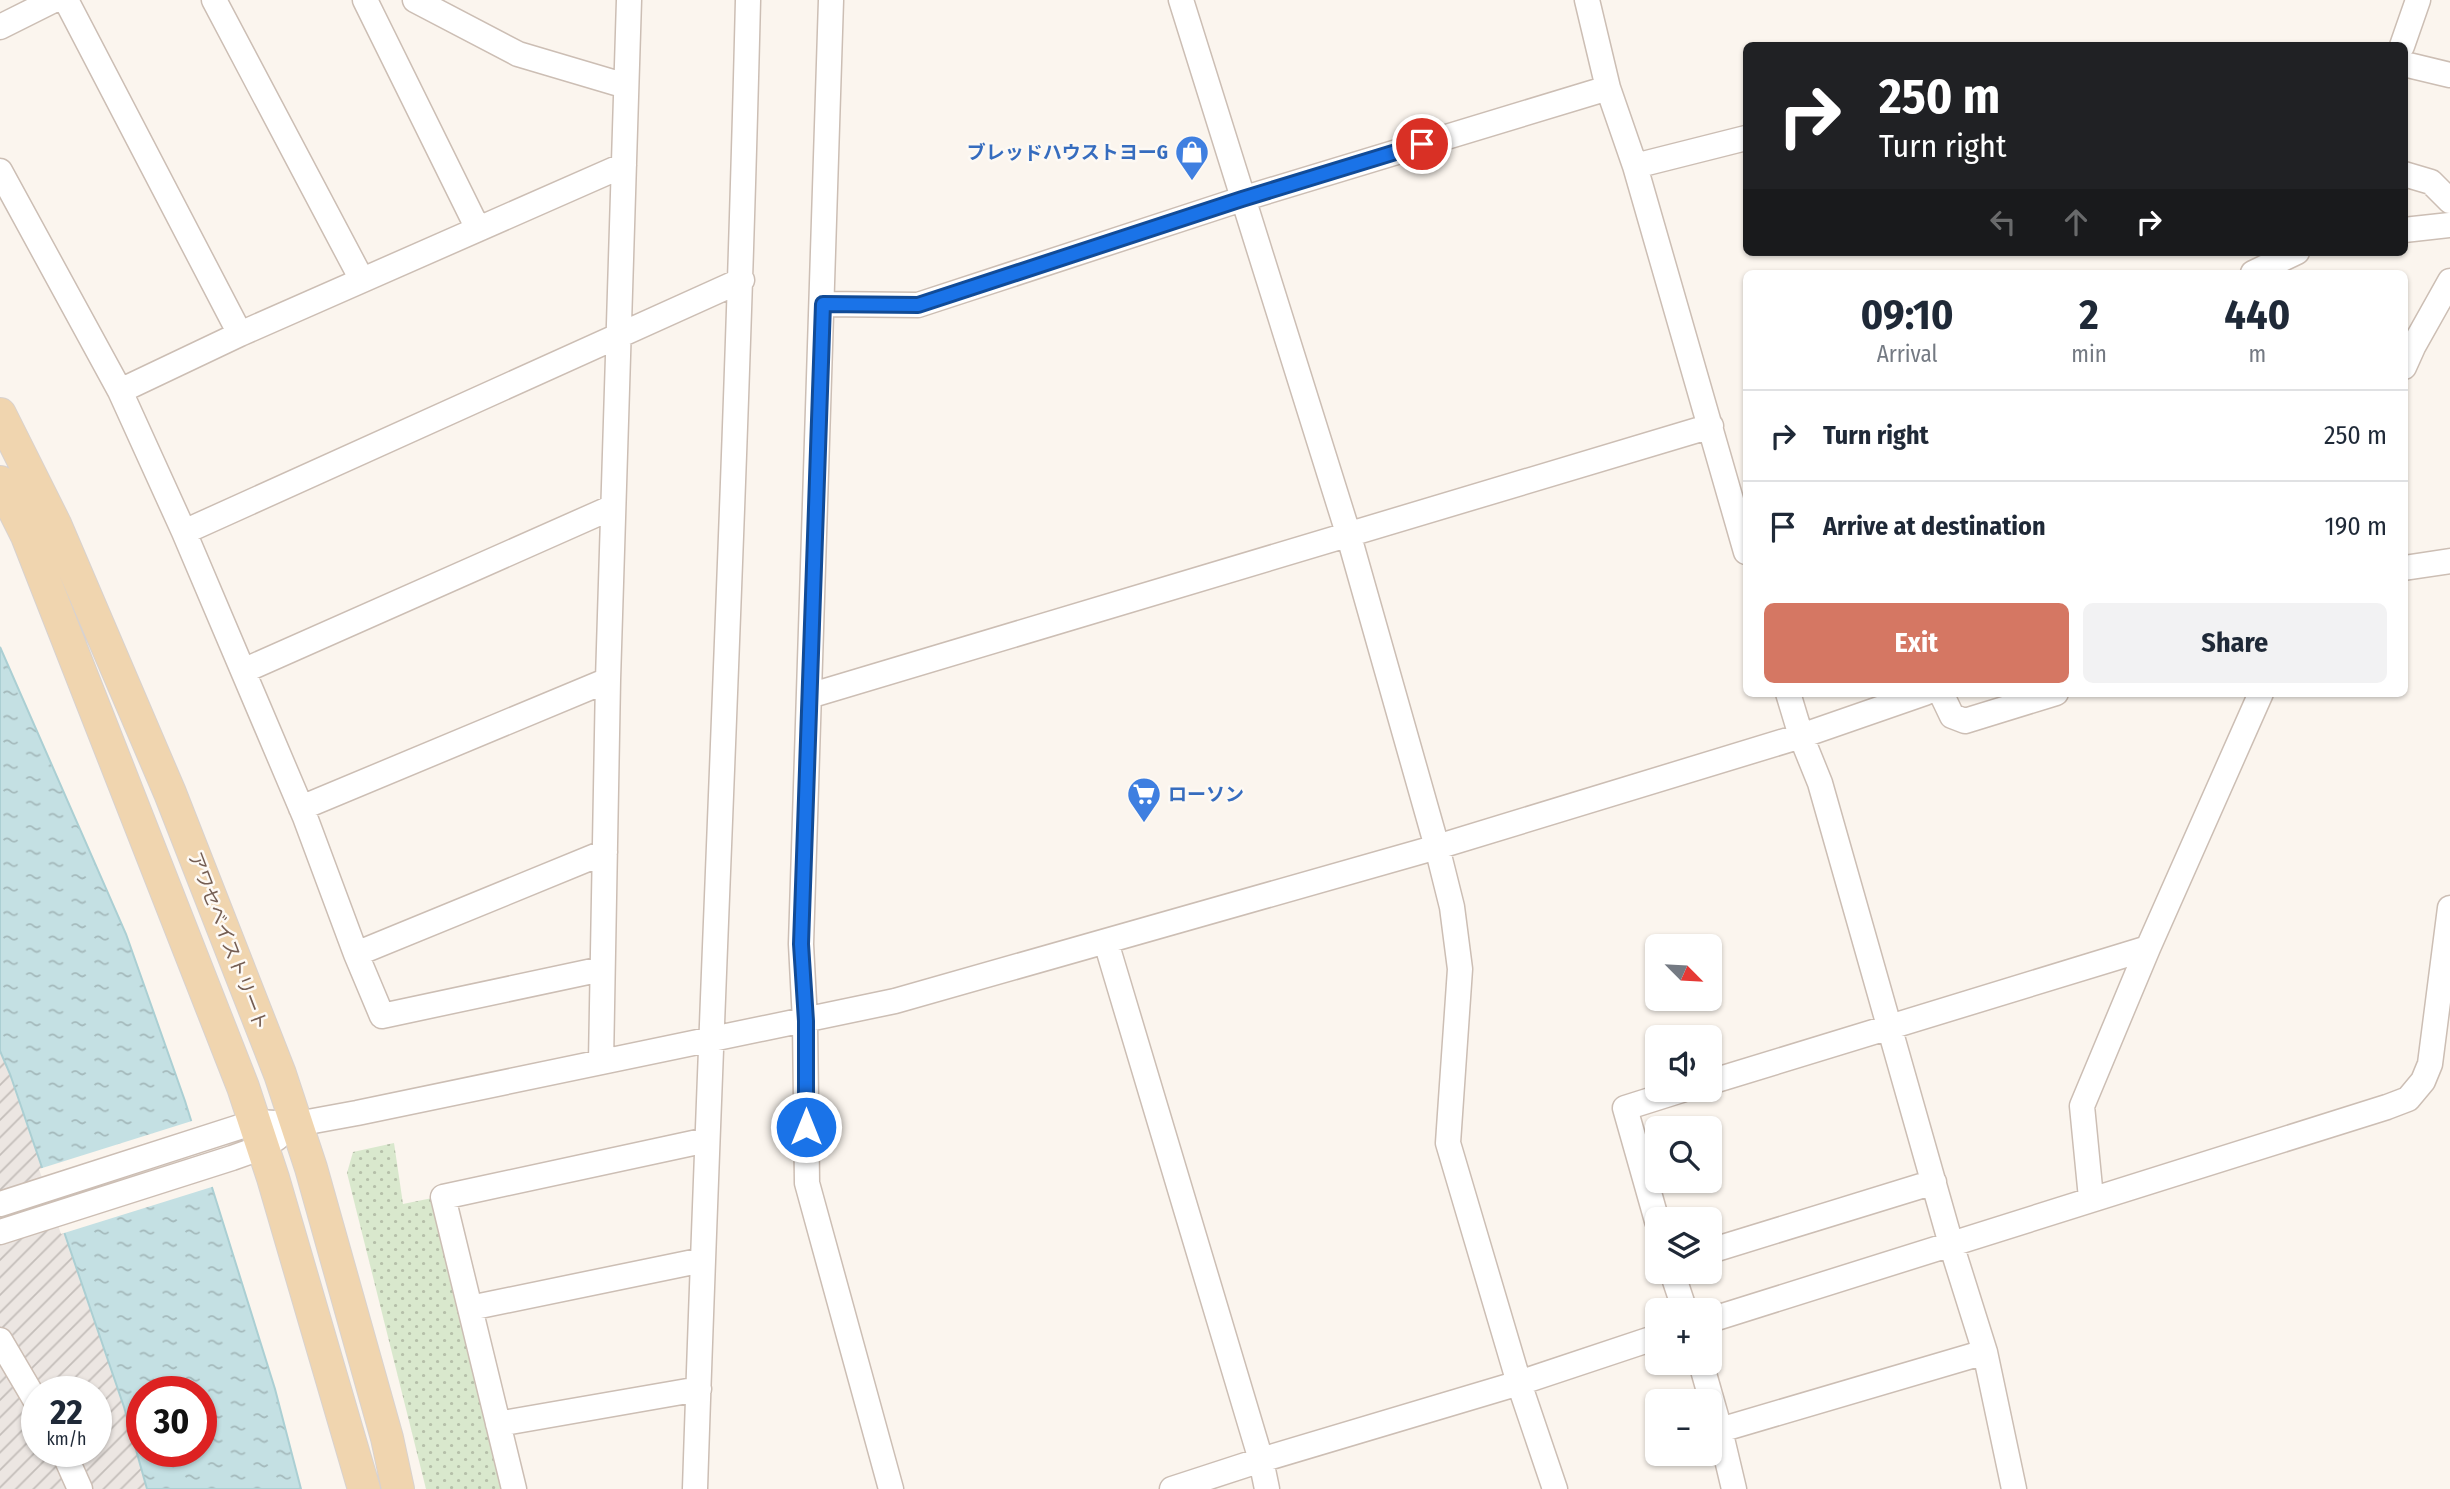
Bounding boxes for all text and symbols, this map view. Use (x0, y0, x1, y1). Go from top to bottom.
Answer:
text: 250 m (1879, 67, 2000, 126)
icon: right (1764, 70, 1855, 161)
pin (1392, 114, 1452, 174)
icon: arrive (1403, 125, 1441, 163)
text: Turn right (1879, 127, 2006, 165)
shop icon: ブレッドハウストヨーG (1173, 133, 1211, 182)
place label: ブレッドハウストヨーG (967, 141, 1168, 164)
icon: left (1984, 203, 2022, 241)
icon: ahead (2057, 203, 2095, 241)
icon: right (2130, 203, 2168, 241)
text: 09:10 (1861, 290, 1954, 340)
text: 2 (2079, 290, 2099, 340)
text: 440 (2224, 290, 2290, 340)
text: Arrival (1877, 340, 1938, 368)
text: min (2071, 340, 2107, 368)
text: m (2249, 340, 2266, 368)
icon: right (1764, 417, 1802, 455)
text: Turn right (1823, 420, 1929, 451)
text: 250 m (2324, 420, 2387, 451)
icon: arrive (1764, 508, 1802, 546)
text: Arrive at destination (1823, 511, 2046, 542)
text: 190 m (2325, 511, 2387, 542)
button: Exit (1764, 603, 2069, 683)
button: Share (2083, 603, 2387, 683)
supermarket icon: ローソン (1125, 775, 1163, 824)
place label: ローソン (1168, 783, 1244, 806)
street label: アワセベイストリート (183, 848, 273, 1034)
north arrow (1645, 934, 1722, 1012)
map controls (1645, 934, 1722, 1466)
button: sound (1645, 1025, 1722, 1102)
position arrow (769, 1090, 843, 1164)
button: search (1645, 1116, 1722, 1193)
button: layers (1645, 1207, 1722, 1284)
button: + (1645, 1298, 1722, 1375)
speed limit sign: 30 (126, 1376, 217, 1467)
button: − (1645, 1389, 1722, 1466)
text: 22 (50, 1391, 83, 1433)
text: km/h (46, 1428, 87, 1450)

